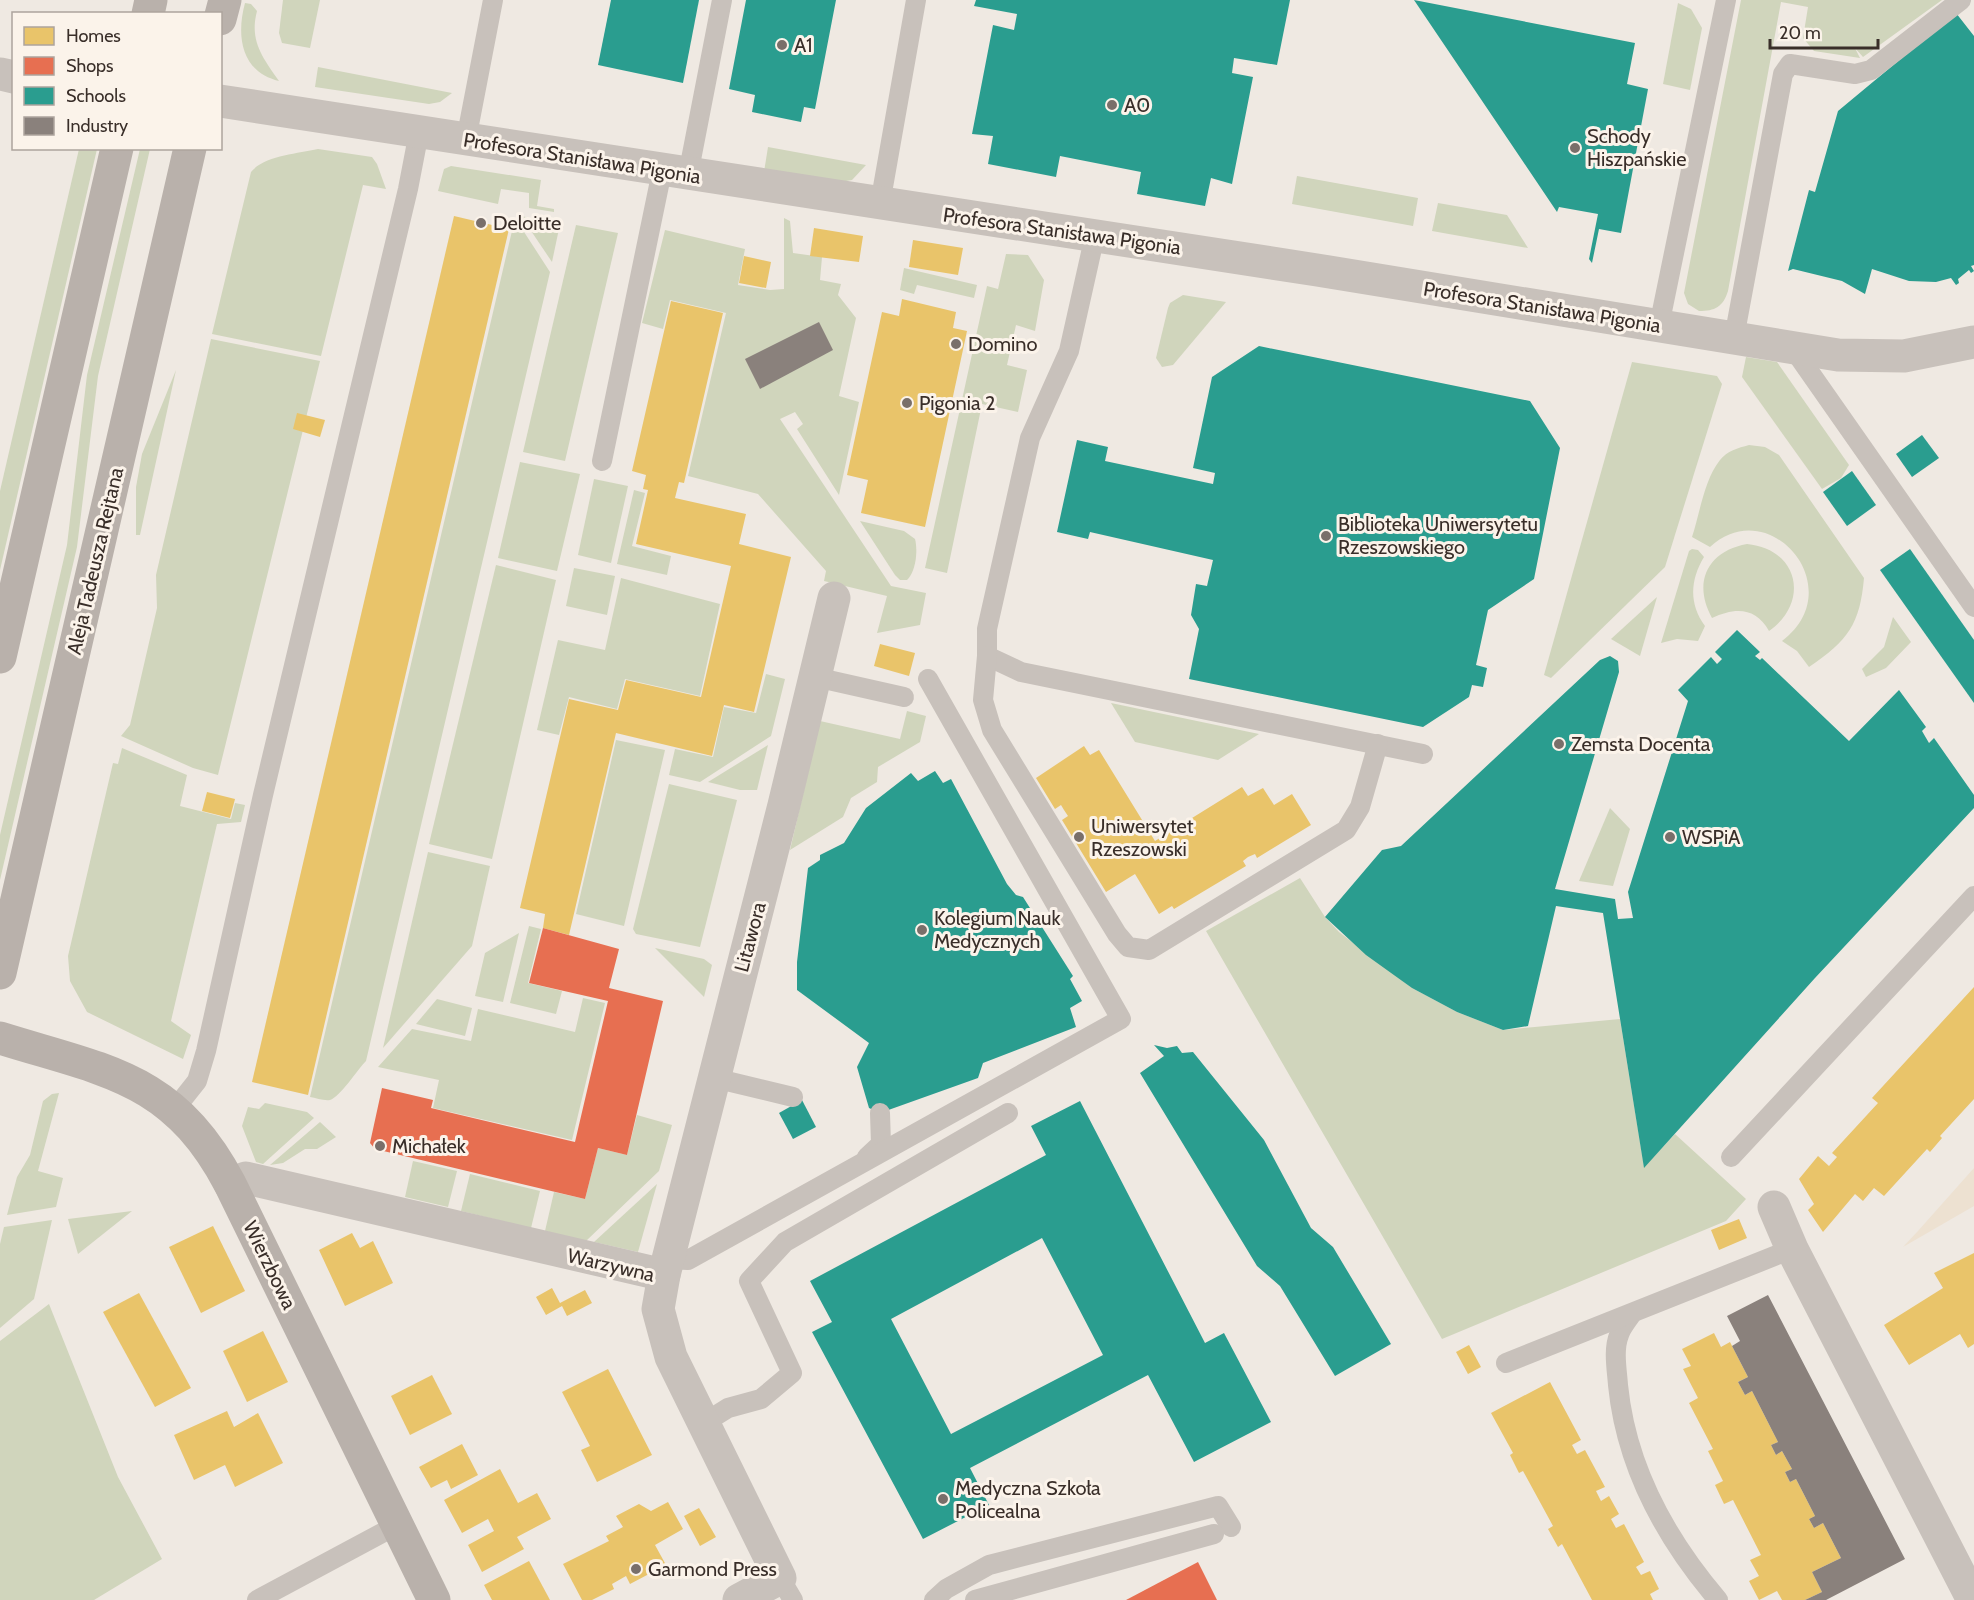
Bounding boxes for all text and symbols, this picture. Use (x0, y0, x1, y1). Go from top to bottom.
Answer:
legend (12, 12, 222, 150)
scale bar (1770, 12, 1878, 50)
text: 20 m (1779, 22, 1821, 44)
text: Homes (66, 25, 121, 47)
place label: A1 (794, 33, 813, 57)
marker: A1 (775, 38, 789, 52)
text: Shops (66, 55, 114, 77)
text: Schools (66, 85, 126, 107)
place label: A0 (1124, 93, 1150, 117)
marker: A0 (1105, 98, 1119, 112)
text: Industry (66, 115, 128, 137)
place label: Schody Hiszpańskie (1587, 124, 1687, 171)
street label: Profesora Stanisława Pigonia (462, 127, 703, 189)
marker: Schody Hiszpańskie (1568, 141, 1582, 155)
street label: Profesora Stanisława Pigonia (941, 202, 1183, 260)
place label: Deloitte (493, 211, 561, 235)
marker: Deloitte (474, 216, 488, 230)
street label: Profesora Stanisława Pigonia (1422, 276, 1663, 338)
place label: Domino (968, 332, 1037, 356)
marker: Domino (949, 337, 963, 351)
place label: Pigonia 2 (919, 391, 996, 415)
marker: Pigonia 2 (900, 396, 914, 410)
street label: Aleja Tadeusza Rejtana (62, 465, 128, 657)
place label: Biblioteka Uniwersytetu Rzeszowskiego (1338, 512, 1538, 559)
marker: Biblioteka Uniwersytetu Rzeszowskiego (1319, 529, 1333, 543)
place label: Zemsta Docenta (1571, 732, 1711, 756)
marker: Zemsta Docenta (1552, 737, 1566, 751)
place label: Uniwersytet Rzeszowski (1091, 814, 1194, 861)
place label: WSPiA (1682, 825, 1741, 849)
marker: Uniwersytet Rzeszowski (1072, 830, 1086, 844)
marker: WSPiA (1663, 830, 1677, 844)
street label: Litawora (729, 899, 771, 975)
place label: Kolegium Nauk Medycznych (934, 906, 1061, 953)
marker: Kolegium Nauk Medycznych (915, 923, 929, 937)
place label: Michałek (392, 1134, 466, 1158)
marker: Michałek (373, 1139, 387, 1153)
street label: Wierzbowa (238, 1217, 302, 1313)
street label: Warzywna (565, 1243, 657, 1287)
place label: Medyczna Szkoła Policealna (955, 1476, 1101, 1523)
marker: Medyczna Szkoła Policealna (936, 1492, 950, 1506)
place label: Garmond Press (648, 1557, 777, 1581)
marker: Garmond Press (629, 1562, 643, 1576)

